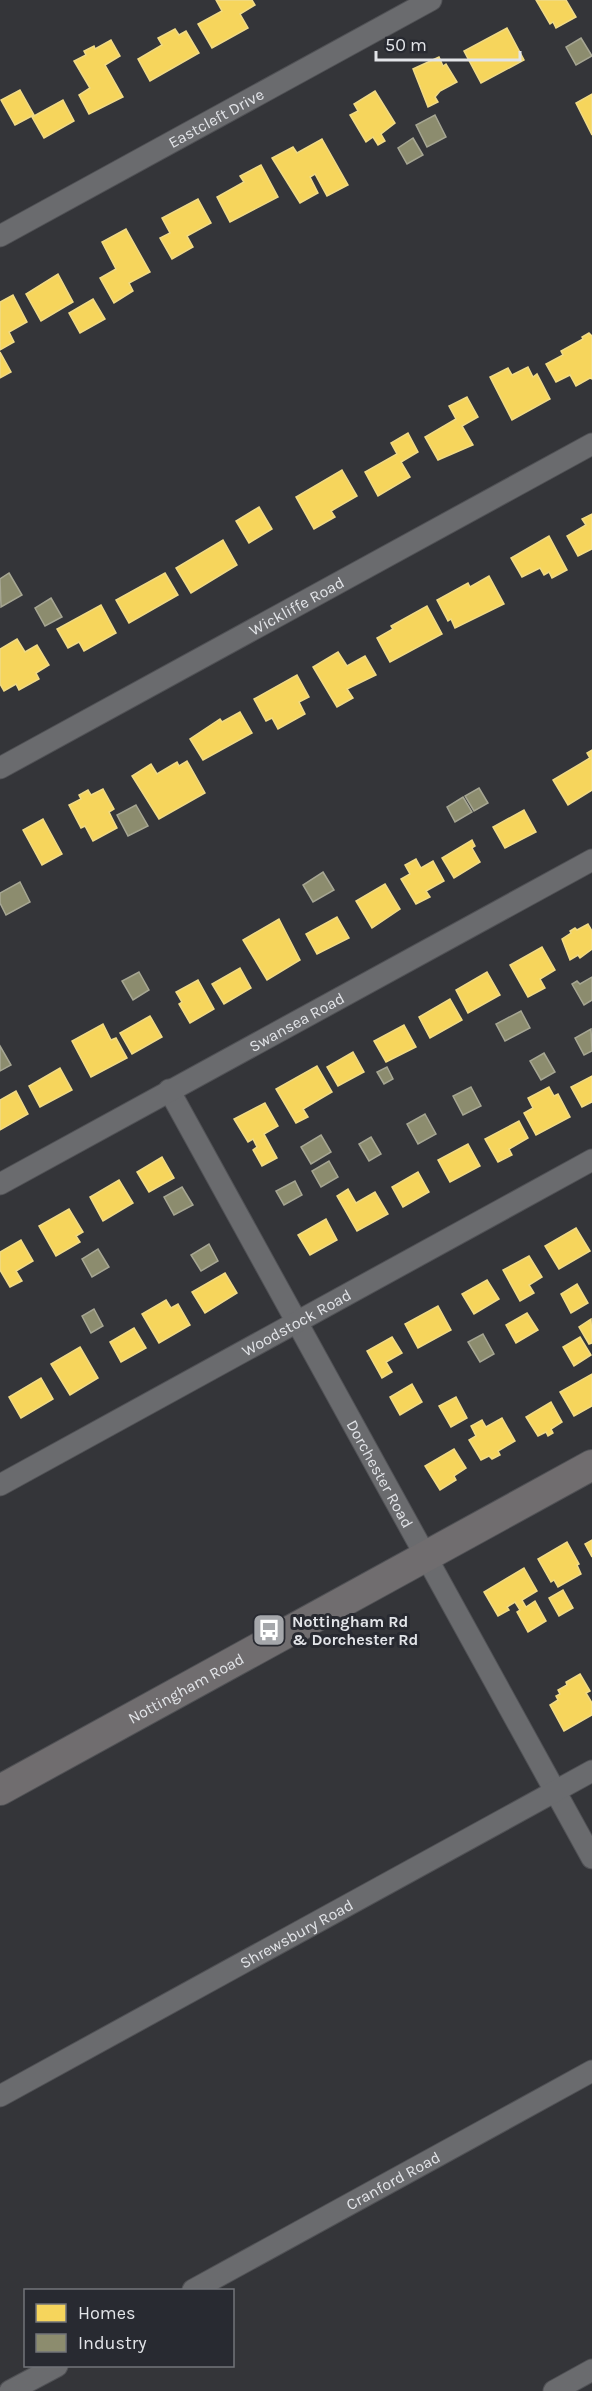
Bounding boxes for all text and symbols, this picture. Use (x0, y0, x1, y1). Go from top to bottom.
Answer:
scale bar (376, 24, 520, 62)
text: 50 m (385, 34, 427, 56)
street label: Eastcleft Drive (165, 85, 267, 152)
street label: Wickliffe Road (246, 573, 348, 640)
street label: Swansea Road (246, 988, 348, 1056)
street label: Woodstock Road (239, 1285, 355, 1360)
street label: Dorchester Road (343, 1417, 417, 1531)
bus stop icon: Nottingham Rd & Dorchester Rd (251, 1612, 287, 1648)
place label: Nottingham Rd & Dorchester Rd (292, 1612, 418, 1649)
street label: Nottingham Road (125, 1649, 247, 1728)
street label: Shrewsbury Road (237, 1895, 357, 1973)
street label: Cranford Road (343, 2147, 443, 2214)
legend (24, 2289, 234, 2367)
text: Homes (78, 2302, 135, 2324)
text: Industry (78, 2332, 147, 2354)

